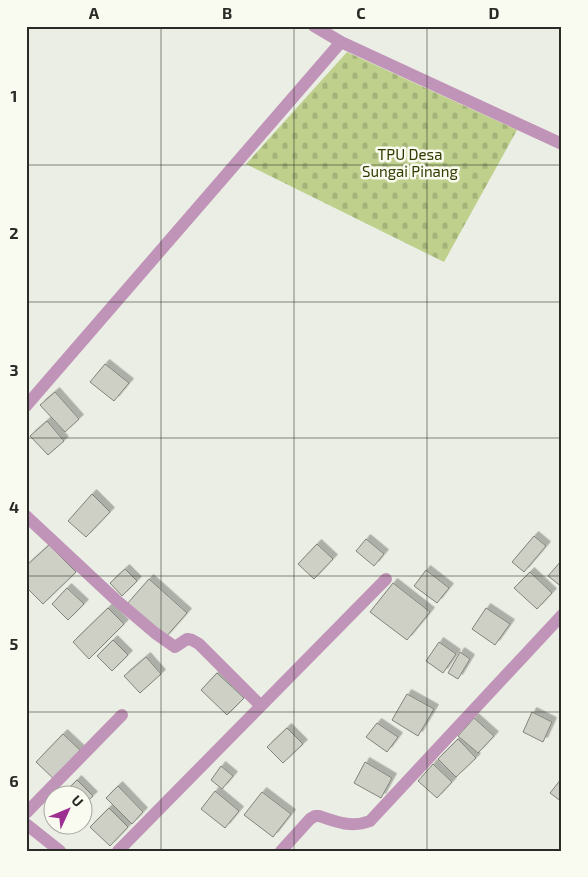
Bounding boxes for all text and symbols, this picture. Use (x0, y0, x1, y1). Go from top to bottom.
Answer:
text: A (89, 3, 100, 22)
text: B (222, 3, 232, 22)
text: C (356, 3, 366, 22)
text: D (489, 3, 500, 22)
text: 1 (11, 86, 17, 105)
park label: TPU Desa Sungai Pinang (362, 145, 459, 180)
text: 2 (9, 223, 19, 242)
text: 3 (9, 360, 19, 379)
text: 4 (9, 497, 19, 516)
text: 5 (10, 634, 19, 653)
text: 6 (9, 771, 19, 790)
north arrow (42, 784, 92, 834)
text: U (68, 791, 87, 810)

